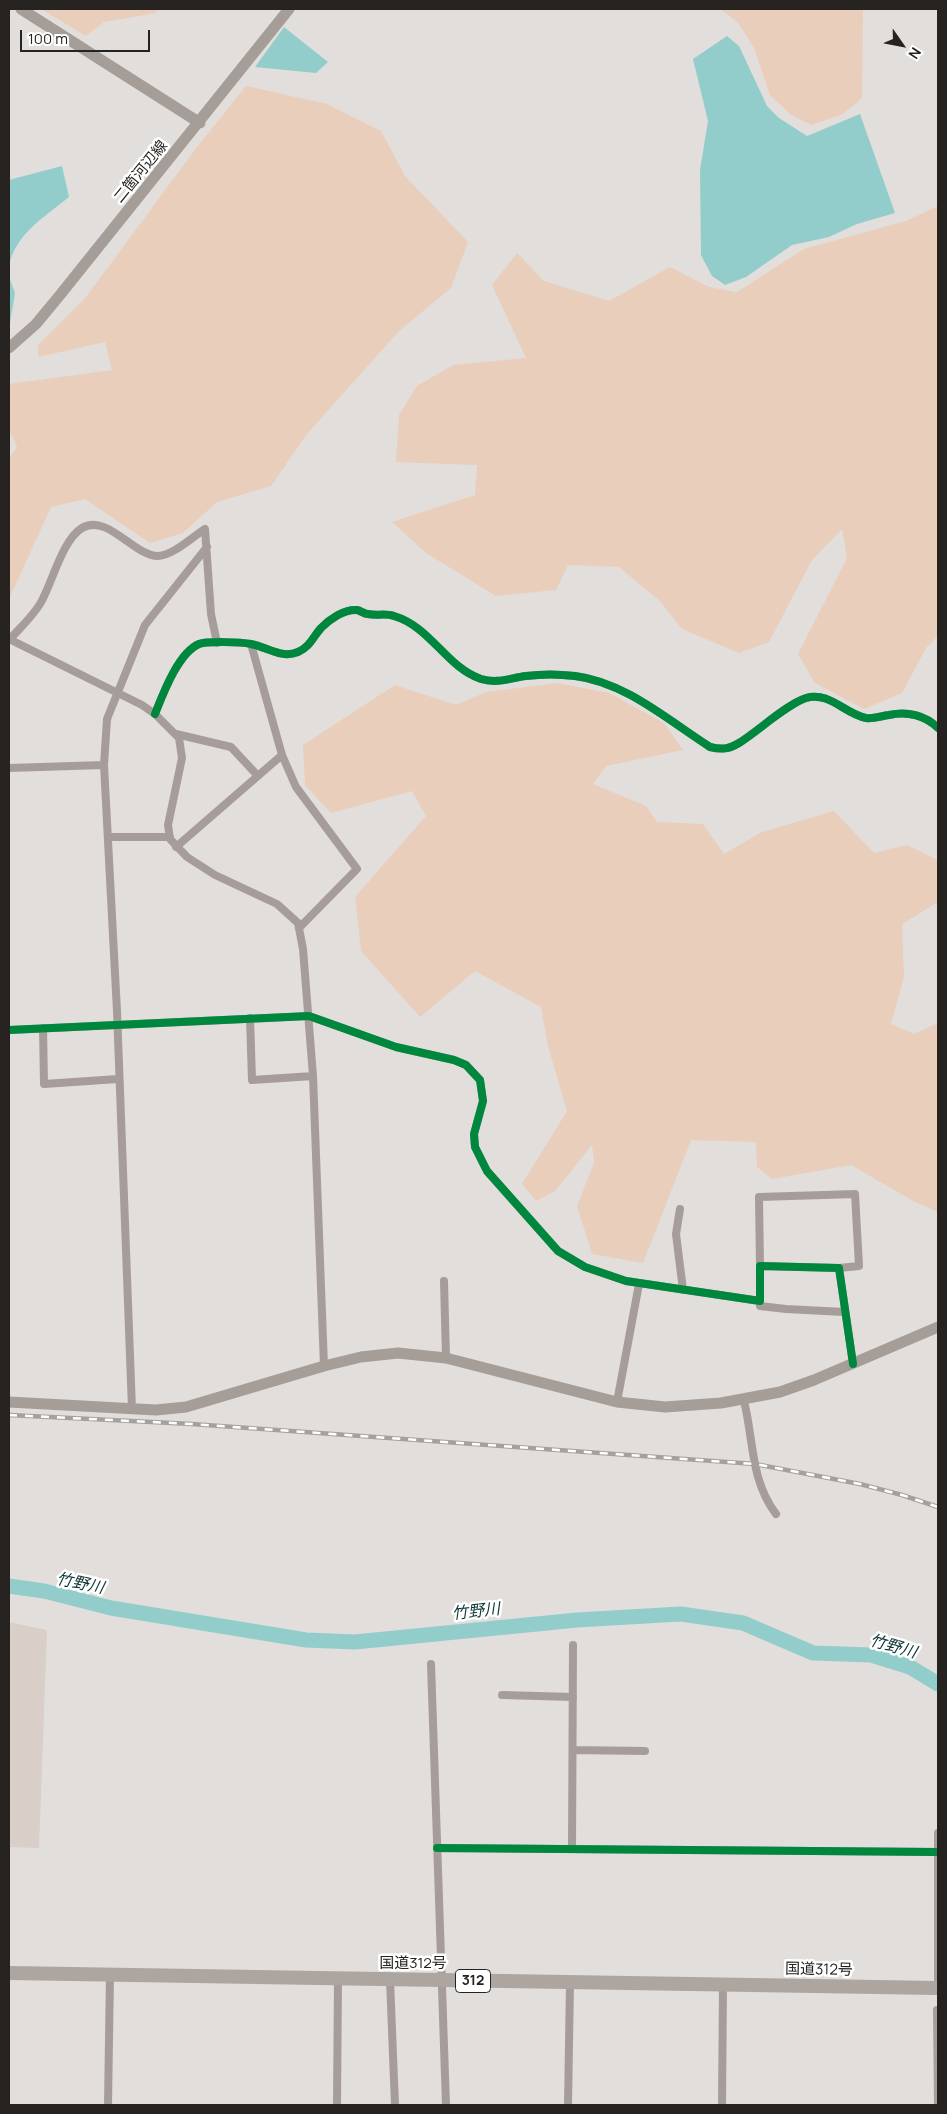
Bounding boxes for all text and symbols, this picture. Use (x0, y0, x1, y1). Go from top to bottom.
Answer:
scale bar (22, 20, 152, 52)
north arrow (877, 20, 927, 70)
text: 100 m (28, 28, 68, 49)
text: N (904, 44, 926, 63)
street label: 二箇河辺線 (110, 137, 172, 207)
water label: 竹野川 (55, 1570, 105, 1598)
water label: 竹野川 (451, 1600, 501, 1624)
water label: 竹野川 (867, 1631, 919, 1663)
street label: 国道312号 (379, 1955, 447, 1973)
street label: 国道312号 (785, 1960, 853, 1980)
road number: 312 (456, 1970, 490, 1992)

